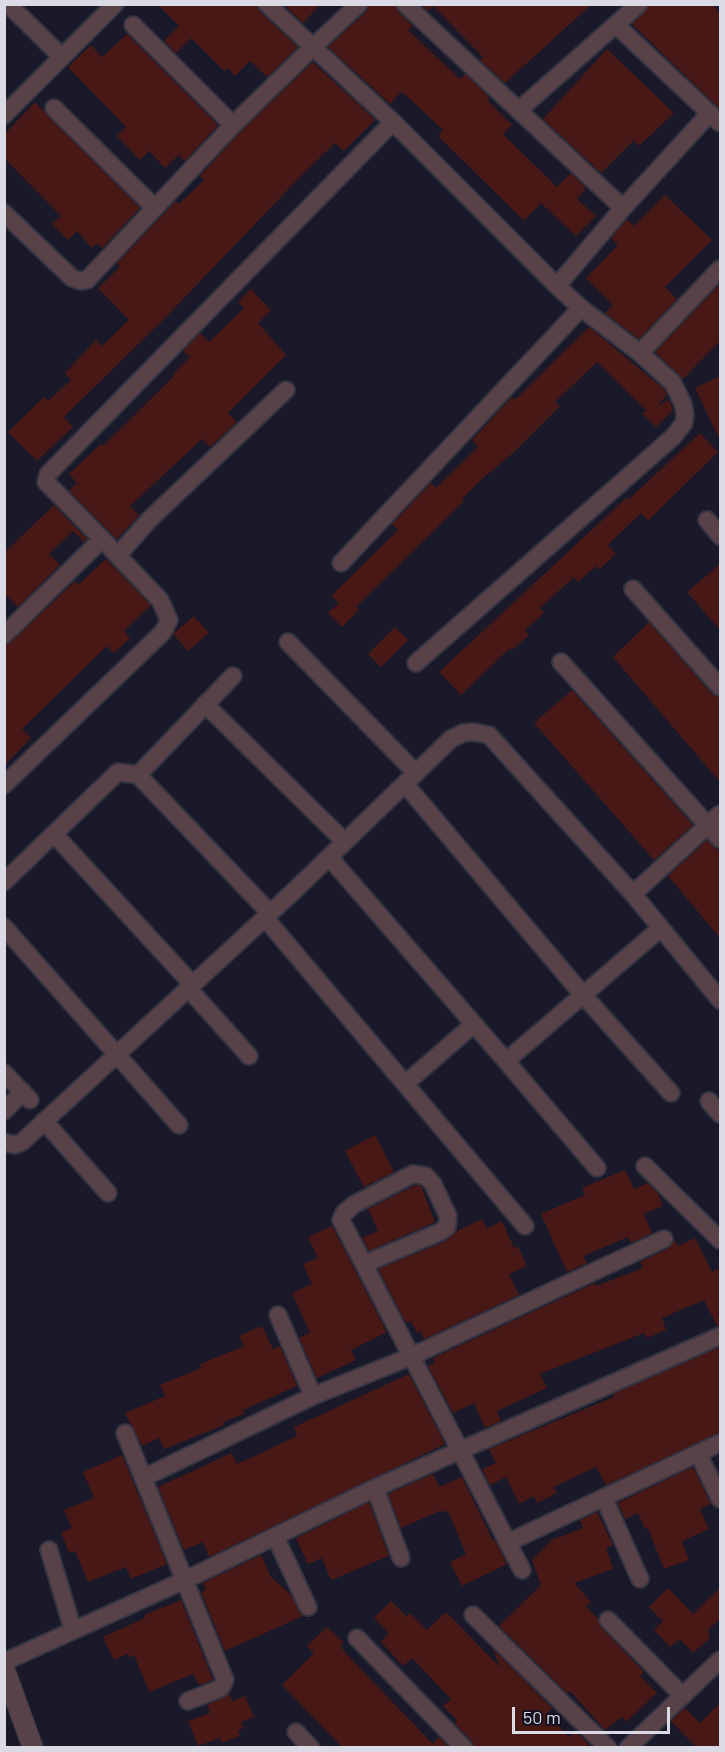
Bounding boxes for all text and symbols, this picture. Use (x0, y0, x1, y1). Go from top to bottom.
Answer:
scale bar (515, 1695, 672, 1733)
text: 50 m (523, 1706, 561, 1728)

